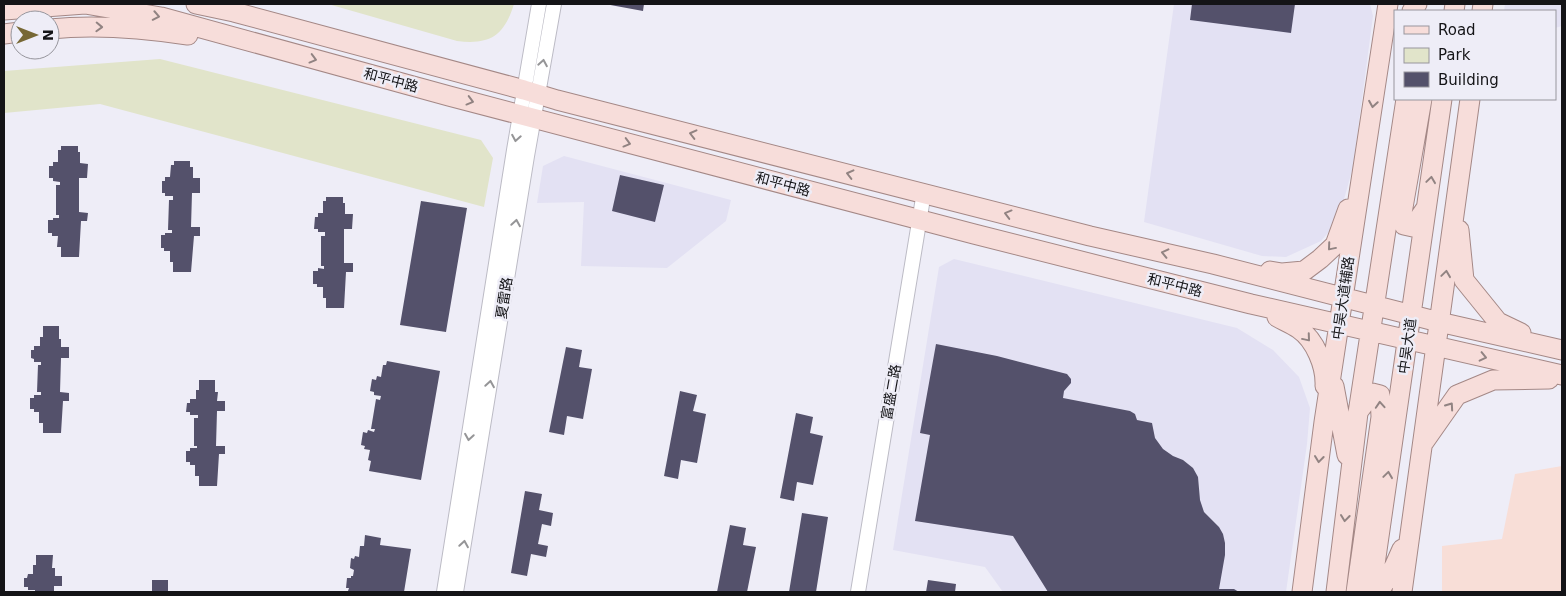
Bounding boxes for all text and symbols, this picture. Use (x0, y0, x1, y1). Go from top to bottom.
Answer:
north arrow (10, 10, 60, 60)
legend (1394, 10, 1556, 100)
one-way arrow (152, 11, 161, 21)
text: Road (1438, 21, 1476, 39)
one-way arrow (95, 22, 103, 32)
text: N (40, 29, 56, 41)
text: Park (1438, 46, 1471, 64)
one-way arrow (309, 53, 317, 64)
one-way arrow (537, 59, 548, 67)
street label: 和平中路 (362, 65, 420, 95)
text: Building (1438, 71, 1499, 89)
one-way arrow (465, 96, 473, 106)
one-way arrow (1368, 99, 1378, 108)
one-way arrow (688, 129, 697, 140)
one-way arrow (511, 134, 521, 142)
one-way arrow (623, 137, 631, 147)
street label: 和平中路 (754, 169, 812, 199)
one-way arrow (846, 169, 855, 180)
one-way arrow (1425, 176, 1436, 184)
one-way arrow (1003, 209, 1012, 220)
one-way arrow (511, 219, 521, 228)
one-way arrow (1327, 242, 1336, 251)
one-way arrow (1161, 248, 1170, 259)
street label: 中吴大道辅路 (1329, 255, 1357, 341)
street label: 和平中路 (1146, 270, 1204, 300)
one-way arrow (1440, 270, 1450, 278)
street label: 夏雷路 (493, 276, 515, 320)
street label: 中吴大道 (1395, 317, 1419, 375)
one-way arrow (1301, 332, 1310, 341)
one-way arrow (1479, 351, 1488, 362)
street label: 富盛二路 (878, 363, 904, 421)
one-way arrow (485, 379, 495, 388)
one-way arrow (1375, 401, 1386, 409)
one-way arrow (1444, 402, 1453, 411)
one-way arrow (464, 432, 474, 441)
one-way arrow (1314, 455, 1325, 463)
one-way arrow (1382, 470, 1393, 478)
one-way arrow (1340, 514, 1351, 522)
one-way arrow (459, 540, 469, 548)

